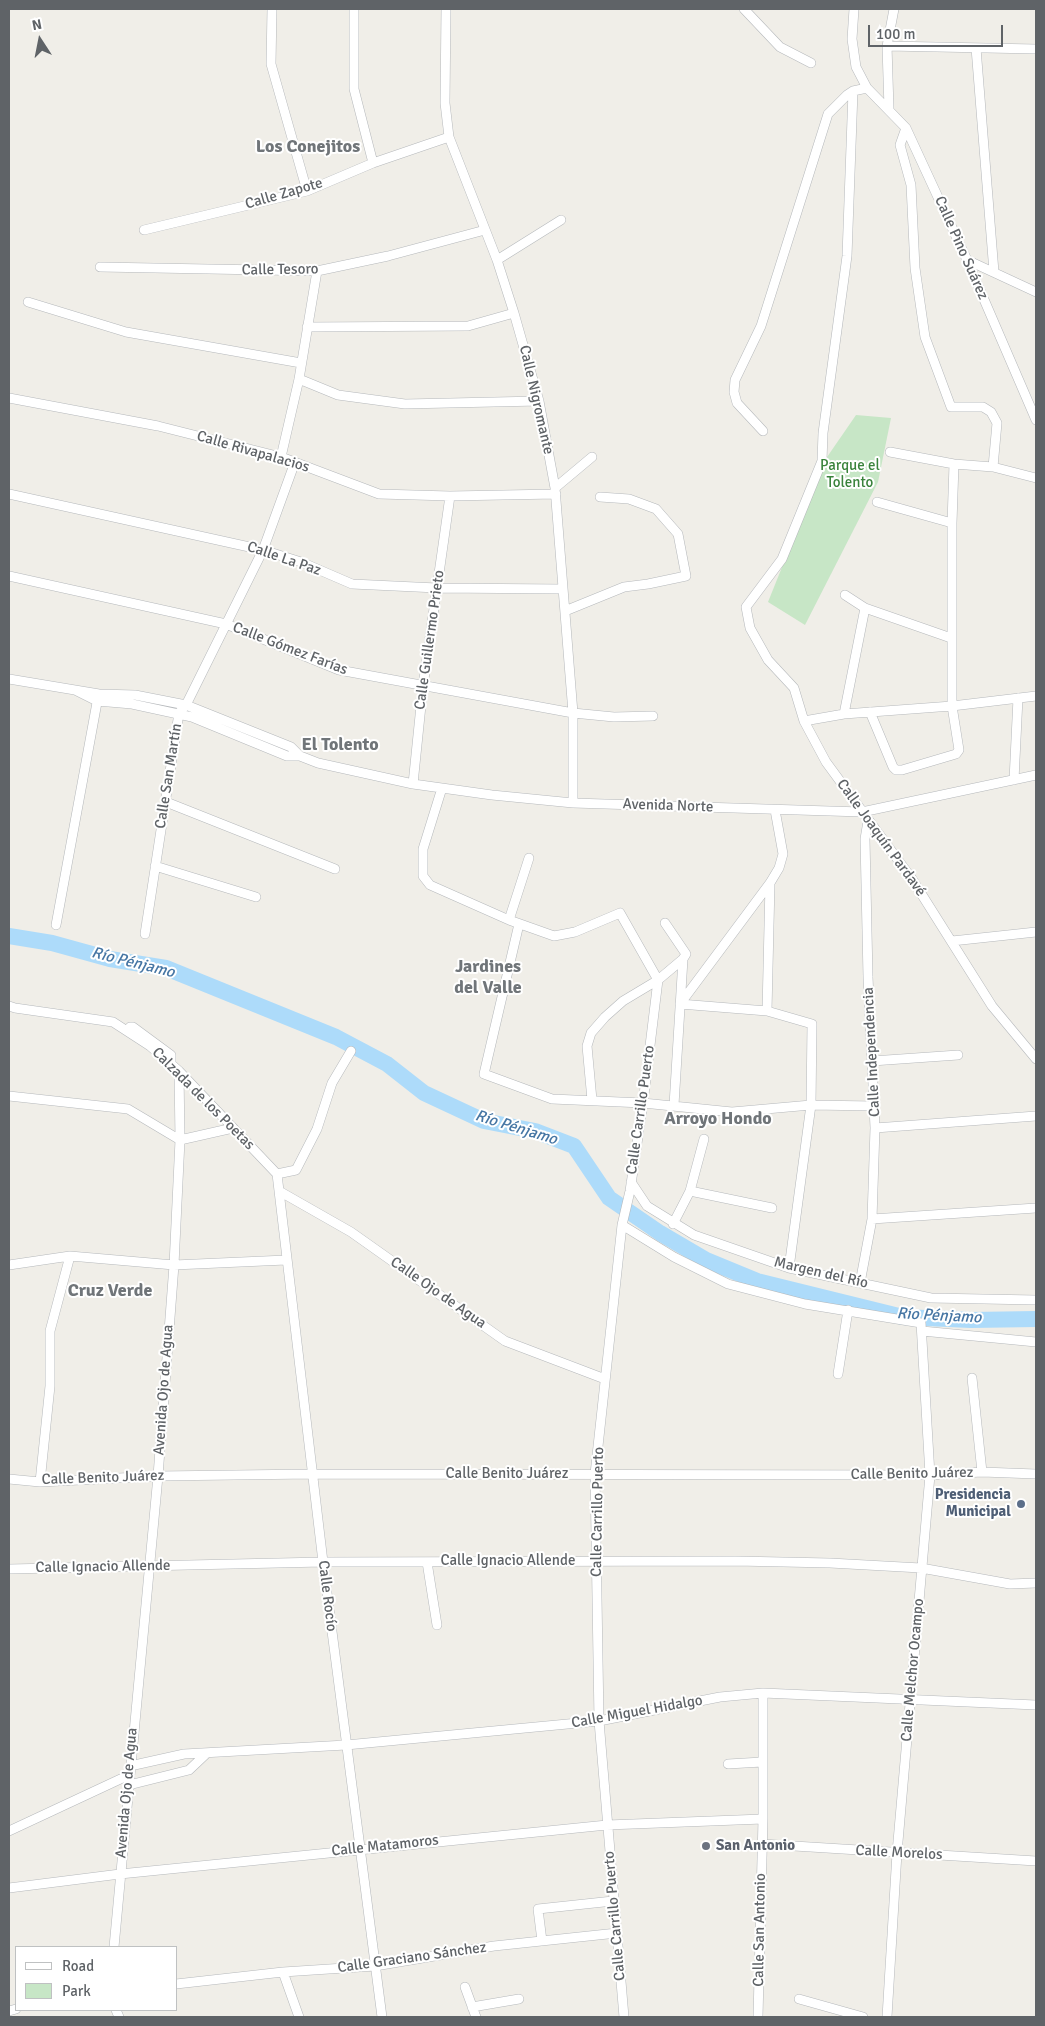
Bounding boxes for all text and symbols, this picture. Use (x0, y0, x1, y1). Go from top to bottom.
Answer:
north arrow (15, 15, 65, 65)
scale bar (870, 15, 1005, 47)
text: N (31, 16, 43, 34)
text: 100 m (876, 25, 916, 43)
district label: Los Conejitos (256, 136, 360, 158)
street label: Calle Zapote (243, 174, 325, 214)
street label: Calle Pino Suárez (930, 193, 992, 303)
street label: Calle Tesoro (241, 260, 319, 280)
street label: Calle Nigromante (515, 344, 557, 456)
street label: Calle Rivapalacios (195, 427, 311, 477)
park label: Parque el Tolento (820, 457, 880, 492)
street label: Calle La Paz (245, 538, 323, 580)
street label: Calle Guillermo Prieto (411, 569, 449, 711)
street label: Calle Gómez Farías (230, 619, 350, 679)
street label: Calle San Martín (152, 722, 186, 830)
district label: El Tolento (301, 734, 379, 756)
street label: Calle Joaquín Pardavé (833, 776, 929, 900)
street label: Avenida Norte (622, 795, 714, 817)
water label: Río Pénjamo (90, 943, 176, 983)
district label: Jardines del Valle (454, 956, 522, 999)
street label: Calle Independencia (860, 987, 884, 1117)
street label: Calzada de los Poetas (148, 1044, 258, 1154)
street label: Calle Carrillo Puerto (623, 1044, 659, 1176)
water label: Río Pénjamo (473, 1106, 559, 1150)
district label: Arroyo Hondo (664, 1108, 772, 1130)
street label: Calle Ojo de Agua (387, 1253, 489, 1333)
street label: Margen del Río (772, 1253, 870, 1293)
district label: Cruz Verde (68, 1280, 152, 1302)
water label: Río Pénjamo (896, 1304, 982, 1328)
street label: Avenida Ojo de Agua (150, 1324, 178, 1456)
street label: Calle Carrillo Puerto (588, 1447, 608, 1577)
street label: Calle Benito Juárez (850, 1464, 974, 1484)
street label: Calle Benito Juárez (446, 1465, 568, 1483)
street label: Calle Benito Juárez (41, 1467, 165, 1489)
place label: Presidencia Municipal (935, 1486, 1011, 1521)
marker: Presidencia Municipal (1015, 1498, 1027, 1510)
street label: Calle Ignacio Allende (441, 1552, 575, 1570)
street label: Calle Ignacio Allende (35, 1557, 171, 1577)
street label: Calle Rocío (314, 1559, 340, 1633)
street label: Calle Melchor Ocampo (898, 1598, 928, 1742)
street label: Calle Miguel Hidalgo (570, 1692, 704, 1732)
street label: Avenida Ojo de Agua (112, 1727, 142, 1859)
street label: Calle Matamoros (331, 1831, 439, 1861)
place label: San Antonio (716, 1837, 795, 1855)
marker: San Antonio (700, 1840, 712, 1852)
street label: Calle Morelos (855, 1842, 943, 1864)
street label: Calle Carrillo Puerto (600, 1850, 630, 1982)
street label: Calle San Antonio (750, 1873, 770, 1987)
street label: Calle Graciano Sánchez (336, 1939, 488, 1977)
legend (15, 1946, 178, 2011)
text: Road (62, 1957, 94, 1975)
text: Park (62, 1982, 91, 2000)

